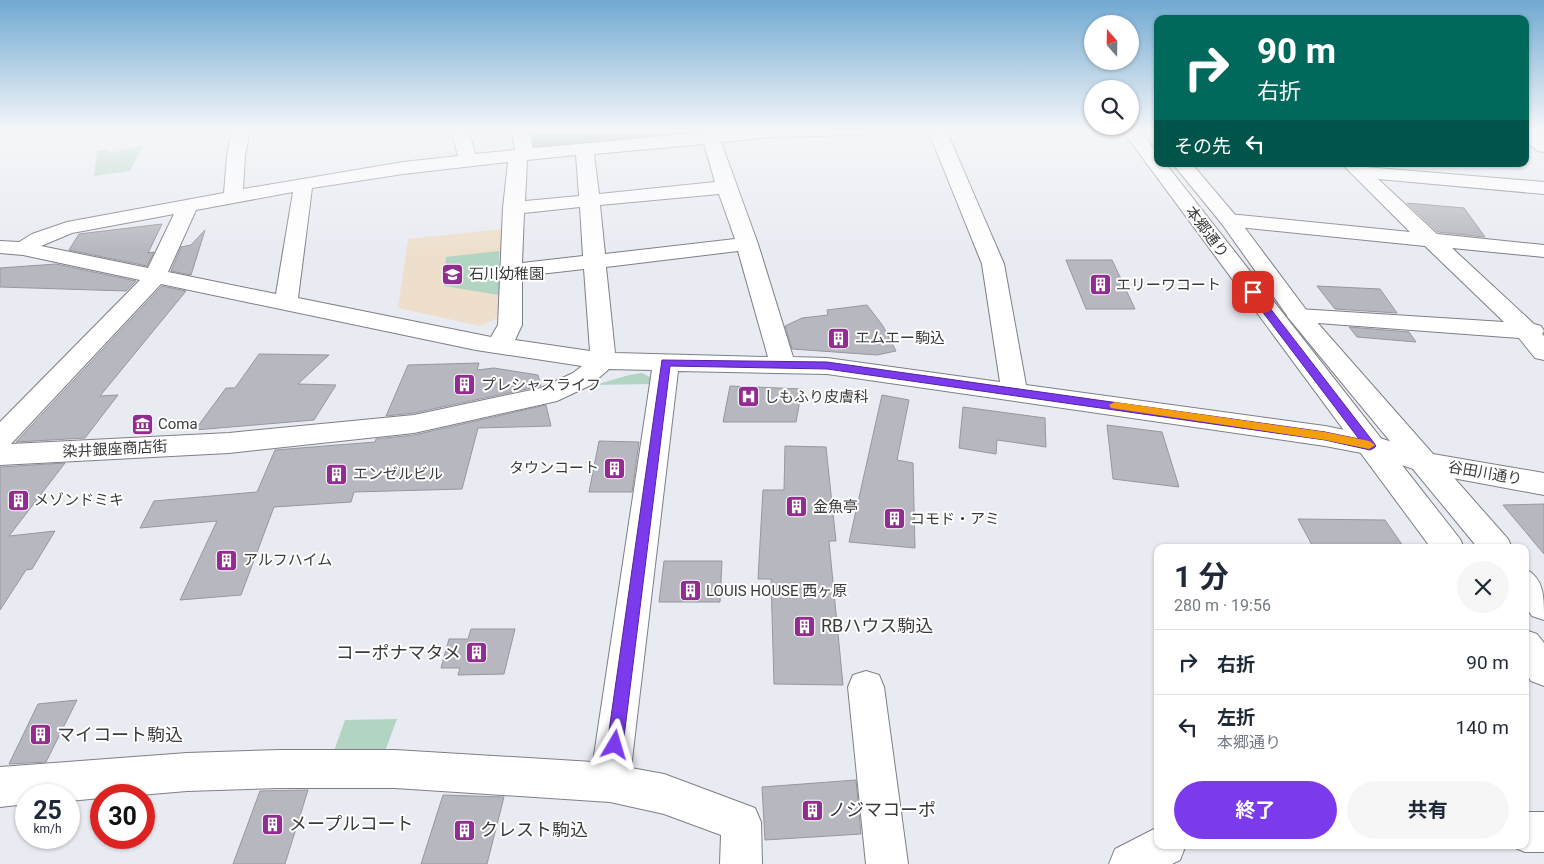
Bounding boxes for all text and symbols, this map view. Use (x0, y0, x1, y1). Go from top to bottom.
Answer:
north arrow (1084, 15, 1139, 70)
map controls (1084, 15, 1139, 135)
text: 90 m (1257, 31, 1336, 72)
icon: right (1174, 35, 1239, 100)
text: 右折 (1257, 79, 1301, 104)
button: search (1084, 80, 1139, 135)
icon: left (1241, 130, 1269, 158)
text: その先 (1174, 135, 1231, 158)
street label: 本郷通り (1182, 203, 1232, 261)
school or university icon: 石川幼稚園 (441, 262, 465, 286)
place label: 石川幼稚園 (469, 265, 544, 283)
pin (1232, 271, 1274, 313)
building icon: エリーワコート (1088, 273, 1112, 297)
place label: エリーワコート (1116, 276, 1221, 294)
icon: arrive (1239, 278, 1267, 306)
building icon: エムエー駒込 (827, 326, 851, 350)
place label: エムエー駒込 (855, 329, 945, 347)
building icon: プレシャスライフ (453, 373, 477, 397)
place label: プレシャスライフ (481, 376, 601, 394)
hospital icon: しもふり皮膚科 (736, 385, 760, 409)
place label: しもふり皮膚科 (764, 388, 869, 406)
museum icon: Coma (130, 412, 154, 436)
place label: Coma (158, 415, 198, 433)
street label: 染井銀座商店街 (62, 437, 168, 461)
building icon: タウンコート (603, 456, 627, 480)
street label: 谷田川通り (1446, 458, 1524, 488)
place label: タウンコート (509, 459, 599, 477)
building icon: エンゼルビル (325, 462, 349, 486)
place label: エンゼルビル (353, 465, 443, 483)
building icon: メゾンドミキ (6, 488, 30, 512)
place label: メゾンドミキ (34, 491, 124, 509)
building icon: 金魚亭 (785, 495, 809, 519)
place label: 金魚亭 (813, 498, 858, 516)
building icon: コモド・アミ (882, 507, 906, 531)
place label: コモド・アミ (910, 510, 1000, 528)
building icon: アルフハイム (215, 548, 239, 572)
place label: アルフハイム (243, 551, 332, 569)
text: 1 分 (1174, 559, 1229, 594)
button: close (1457, 561, 1509, 613)
building icon: LOUIS HOUSE 西ヶ原 (678, 579, 702, 603)
place label: LOUIS HOUSE 西ヶ原 (706, 582, 847, 600)
text: 280 m · 19:56 (1174, 596, 1271, 615)
building icon: RBハウス駒込 (793, 614, 817, 638)
place label: RBハウス駒込 (821, 615, 933, 636)
building icon: コーポナマタメ (465, 641, 489, 665)
place label: コーポナマタメ (336, 642, 461, 663)
icon: right (1174, 648, 1202, 676)
text: 90 m (1466, 651, 1509, 674)
text: 右折 (1217, 653, 1255, 676)
text: 左折 (1217, 706, 1255, 729)
icon: left (1174, 713, 1202, 741)
text: 140 m (1456, 716, 1509, 739)
position arrow (588, 718, 640, 770)
building icon: マイコート駒込 (29, 723, 53, 747)
place label: マイコート駒込 (57, 724, 183, 745)
text: 本郷通り (1217, 733, 1281, 752)
button: 終了 (1174, 781, 1337, 839)
button: 共有 (1347, 781, 1509, 839)
speed limit sign: 30 (90, 784, 155, 849)
text: 25 (33, 796, 62, 825)
building icon: ノジマコーポ (800, 798, 824, 822)
place label: ノジマコーポ (828, 799, 936, 820)
building icon: メープルコート (261, 812, 285, 836)
place label: メープルコート (289, 813, 414, 834)
building icon: クレスト駒込 (452, 818, 476, 842)
place label: クレスト駒込 (480, 819, 588, 840)
text: km/h (33, 822, 62, 836)

